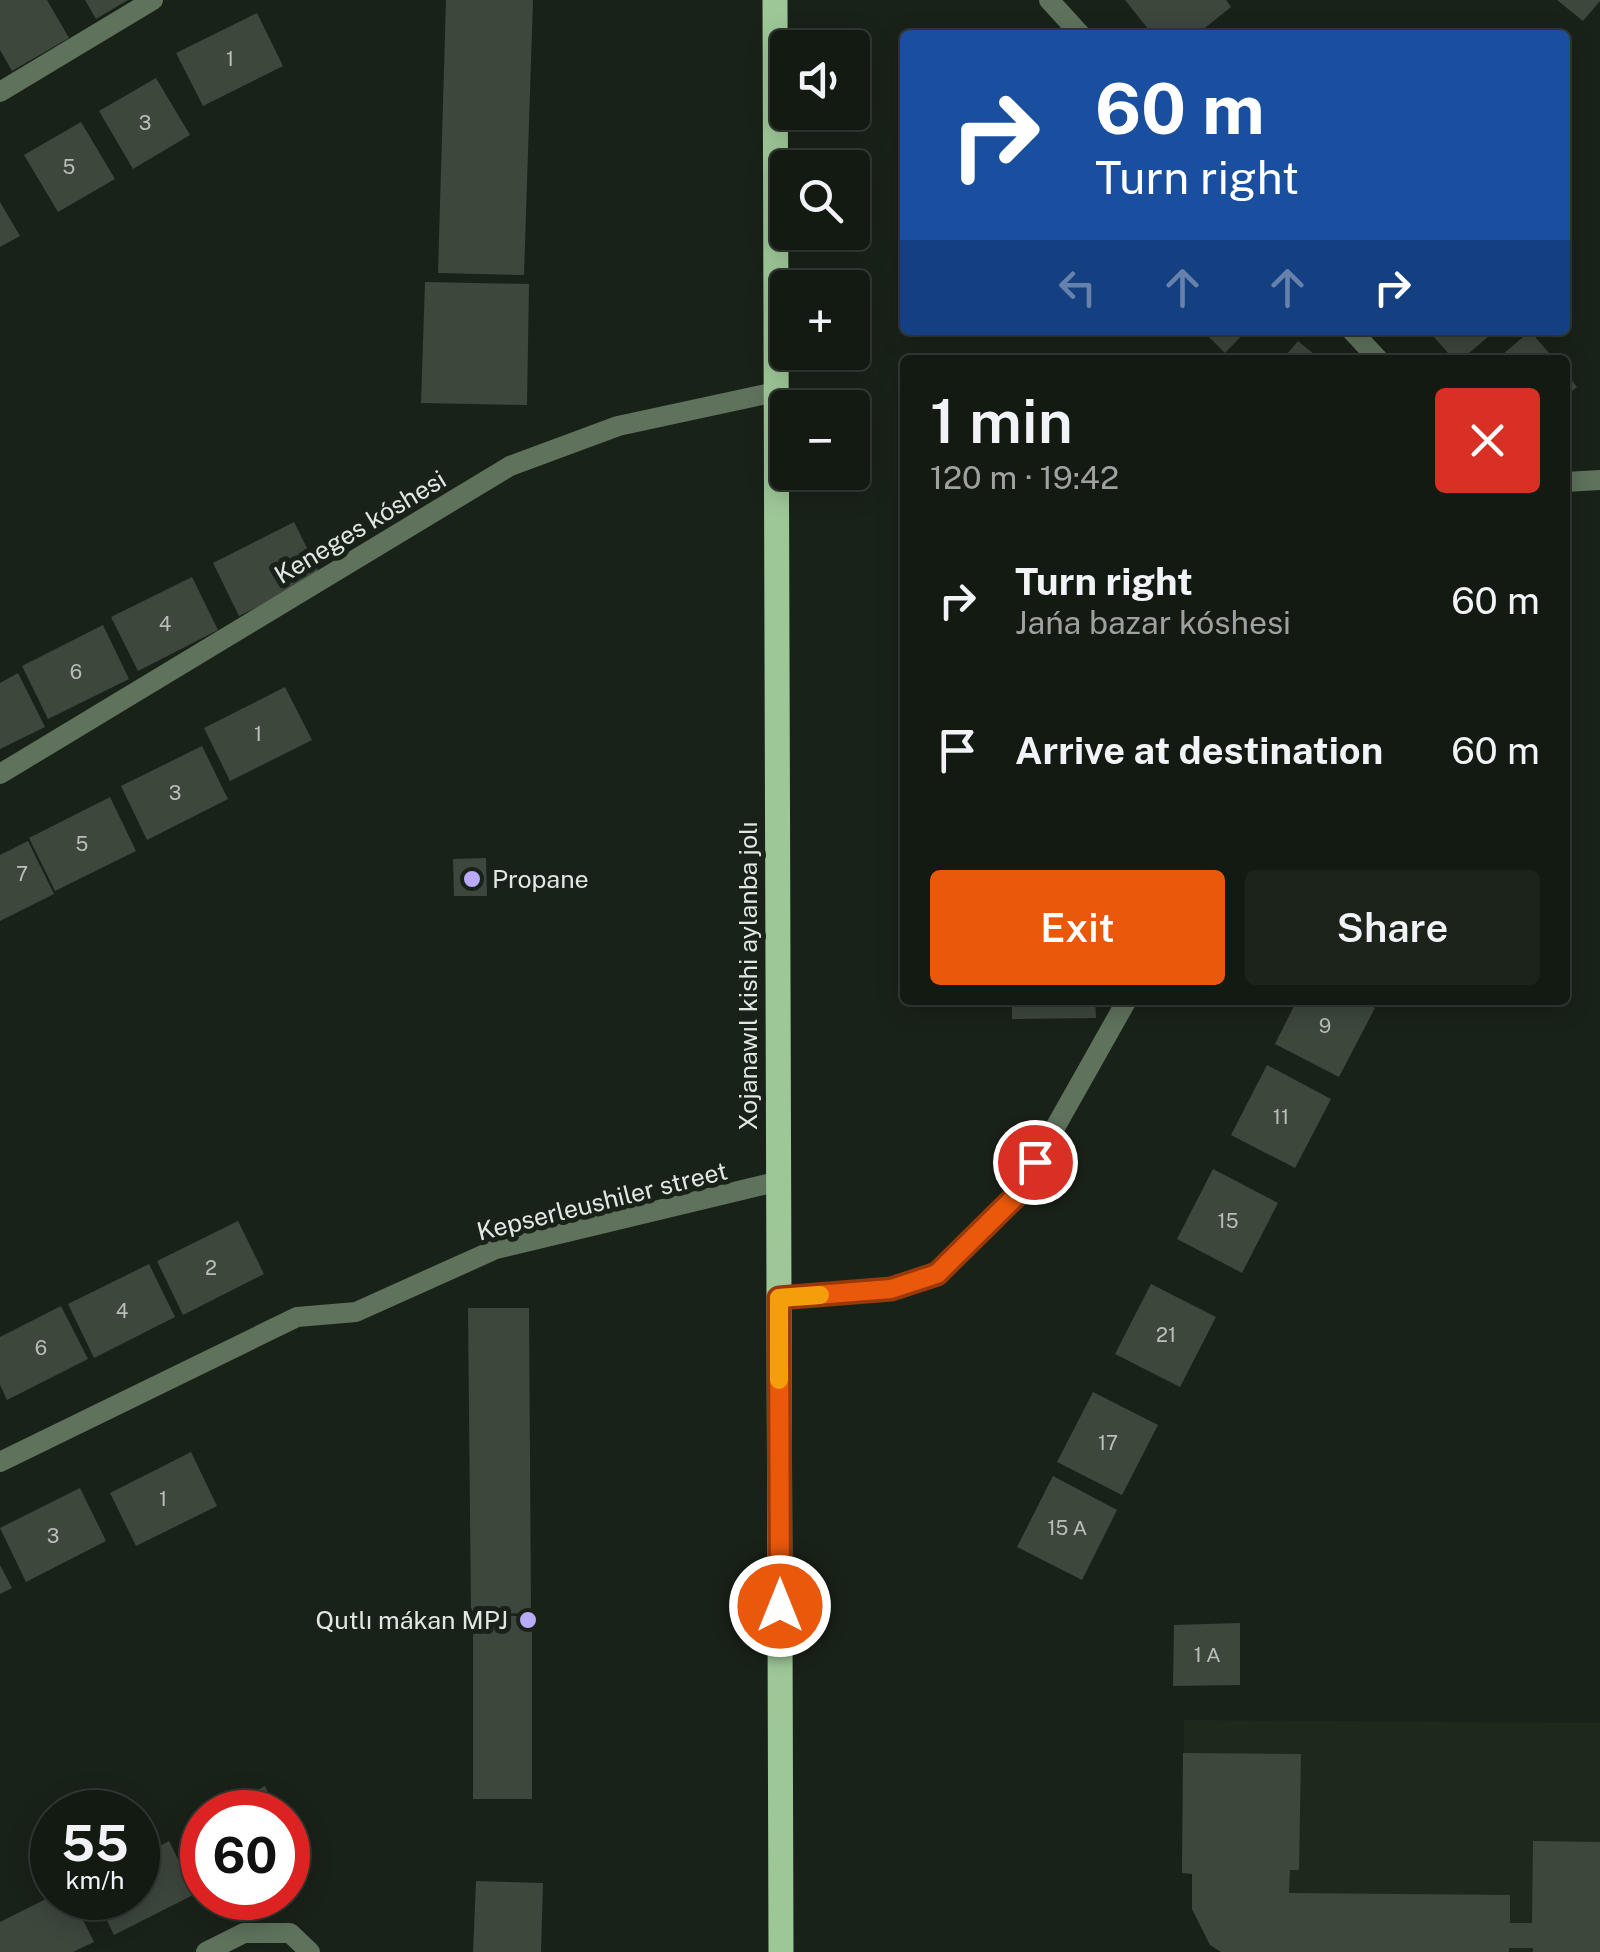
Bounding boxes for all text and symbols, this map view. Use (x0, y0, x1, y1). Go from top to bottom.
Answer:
map controls (770, 30, 870, 490)
button: sound (770, 30, 870, 130)
house number: 1 (226, 47, 234, 71)
text: 60 m (1095, 67, 1265, 150)
icon: right (930, 70, 1060, 200)
house number: 3 (139, 111, 151, 135)
button: search (770, 150, 870, 250)
text: Turn right (1095, 151, 1299, 204)
house number: 5 (63, 155, 75, 179)
icon: left (1050, 260, 1105, 315)
icon: ahead (1155, 260, 1210, 315)
icon: ahead (1260, 260, 1315, 315)
icon: right (1365, 260, 1420, 315)
button: + (770, 270, 870, 370)
text: 1 min (930, 386, 1073, 457)
button: close (1435, 388, 1540, 493)
button: − (770, 390, 870, 490)
text: 120 m · 19:42 (930, 459, 1119, 496)
street label: Keneges kóshesi (269, 464, 451, 590)
text: Turn right (1015, 559, 1193, 604)
icon: right (930, 573, 985, 628)
text: 60 m (1451, 578, 1540, 623)
text: Jańa bazar kóshesi (1015, 604, 1291, 641)
house number: 4 (159, 612, 171, 636)
house number: 6 (70, 660, 82, 684)
house number: 1 (254, 722, 262, 746)
icon: arrive (930, 723, 985, 778)
text: Arrive at destination (1015, 728, 1383, 773)
text: 60 m (1451, 728, 1540, 773)
house number: 3 (169, 781, 181, 805)
street label: Xojanawıl kishi aylanba jolı (733, 821, 763, 1131)
house number: 5 (76, 832, 88, 856)
house number: 7 (16, 862, 28, 886)
place label: Propane (492, 864, 589, 894)
marker: Propane (461, 868, 483, 890)
button: Exit (930, 870, 1225, 985)
button: Share (1245, 870, 1540, 985)
house number: 9 (1319, 1014, 1331, 1038)
house number: 11 (1273, 1105, 1289, 1129)
pin (993, 1120, 1078, 1205)
icon: arrive (1008, 1135, 1063, 1190)
street label: Kepserleushiler street (474, 1155, 730, 1247)
house number: 15 (1218, 1209, 1238, 1233)
house number: 2 (205, 1256, 217, 1280)
house number: 4 (116, 1299, 128, 1323)
house number: 21 (1156, 1323, 1176, 1347)
house number: 6 (35, 1336, 47, 1360)
house number: 17 (1098, 1431, 1118, 1455)
house number: 1 (159, 1487, 167, 1511)
house number: 15 А (1047, 1516, 1087, 1540)
house number: 3 (47, 1524, 59, 1548)
position arrow (728, 1554, 832, 1658)
place label: Qutlı mákan MPJ (316, 1605, 508, 1635)
marker: Qutlı mákan MPJ (517, 1609, 539, 1631)
house number: 1 А (1194, 1643, 1221, 1667)
speed limit sign: 60 (180, 1790, 310, 1920)
text: 55 (61, 1813, 129, 1872)
text: km/h (66, 1865, 124, 1895)

